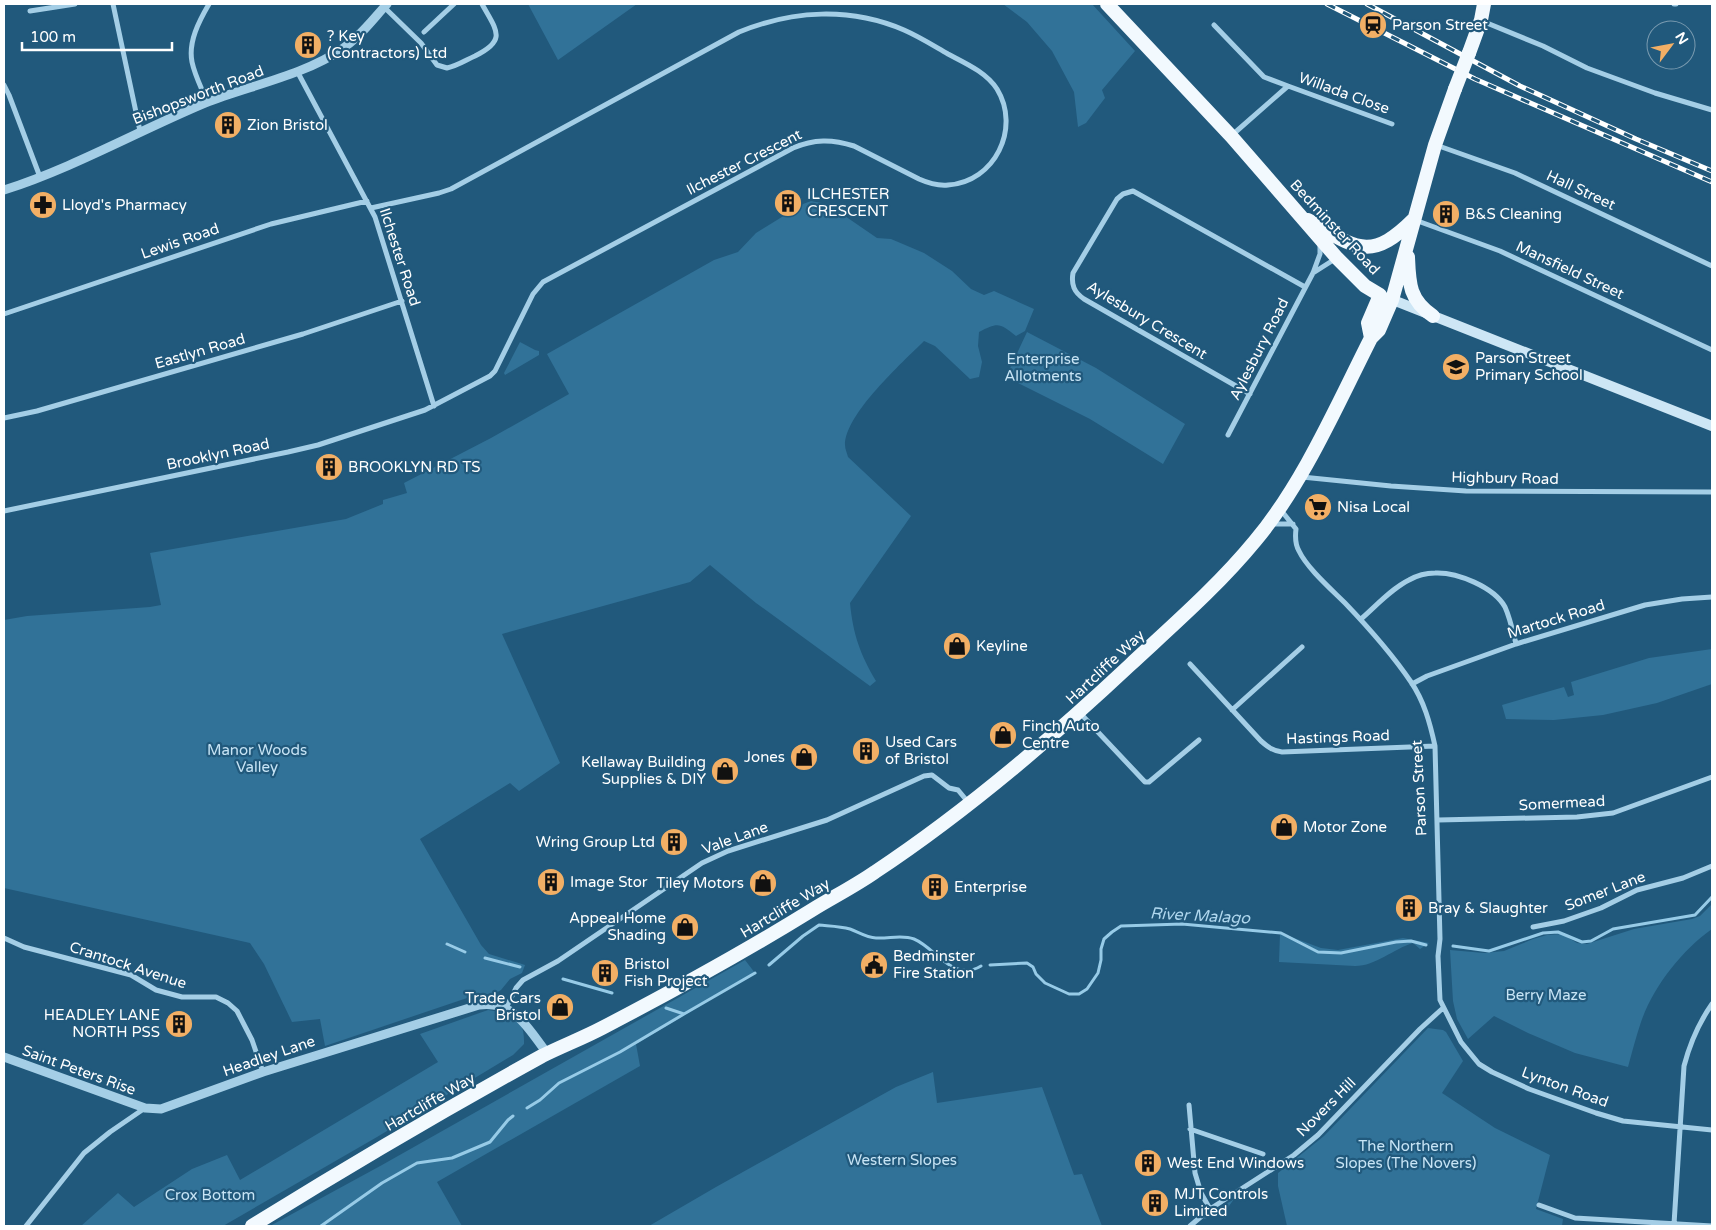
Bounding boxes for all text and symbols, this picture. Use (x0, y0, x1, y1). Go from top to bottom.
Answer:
station icon: Parson Street (1358, 10, 1388, 40)
place label: Parson Street (1392, 16, 1488, 34)
scale bar (22, 20, 172, 52)
north arrow (1646, 20, 1696, 70)
place label: ? Key (Contractors) Ltd (327, 27, 447, 62)
text: 100 m (30, 28, 76, 46)
text: N (1671, 29, 1692, 48)
building icon: ? Key (Contractors) Ltd (293, 30, 323, 60)
street label: Bishopsworth Road (130, 62, 266, 128)
street label: Willada Close (1296, 68, 1392, 118)
building icon: Zion Bristol (213, 110, 243, 140)
place label: Zion Bristol (247, 116, 328, 134)
street label: Ilchester Crescent (683, 125, 805, 199)
street label: Hall Street (1544, 166, 1619, 214)
street label: Bedminster Road (1286, 176, 1384, 278)
place label: ILCHESTER CRESCENT (807, 185, 889, 220)
building icon: ILCHESTER CRESCENT (773, 188, 803, 218)
pharmacy icon: Lloyd's Pharmacy (28, 190, 58, 220)
place label: Lloyd's Pharmacy (62, 196, 187, 214)
building icon: B&S Cleaning (1431, 199, 1461, 229)
place label: B&S Cleaning (1465, 205, 1562, 223)
street label: Ilchester Road (376, 206, 424, 308)
street label: Lewis Road (139, 219, 221, 263)
street label: Mansfield Street (1513, 237, 1627, 303)
street label: Aylesbury Crescent (1084, 277, 1211, 363)
street label: Aylesbury Road (1226, 295, 1292, 403)
street label: Eastlyn Road (153, 329, 247, 373)
place label: Parson Street Primary School (1475, 349, 1583, 384)
park label: Enterprise Allotments (1004, 350, 1082, 385)
school or university icon: Parson Street Primary School (1441, 352, 1471, 382)
street label: Brooklyn Road (165, 434, 271, 474)
building icon: BROOKLYN RD TS (314, 452, 344, 482)
place label: BROOKLYN RD TS (348, 458, 481, 476)
street label: Highbury Road (1451, 468, 1559, 488)
supermarket icon: Nisa Local (1303, 492, 1333, 522)
place label: Nisa Local (1337, 498, 1410, 516)
street label: Martock Road (1505, 596, 1607, 642)
street label: Hartcliffe Way (1062, 626, 1148, 708)
shop icon: Keyline (942, 631, 972, 661)
place label: Keyline (976, 637, 1028, 655)
place label: Finch Auto Centre (1022, 717, 1100, 752)
shop icon: Finch Auto Centre (988, 720, 1018, 750)
street label: Hastings Road (1286, 726, 1390, 748)
place label: Used Cars of Bristol (885, 733, 957, 768)
building icon: Used Cars of Bristol (851, 736, 881, 766)
street label: Parson Street (1407, 739, 1431, 836)
park label: Manor Woods Valley (207, 741, 307, 776)
shop icon: Jones (789, 742, 819, 772)
place label: Jones (744, 748, 785, 766)
place label: Kellaway Building Supplies & DIY (581, 753, 706, 788)
shop icon: Kellaway Building Supplies & DIY (710, 756, 740, 786)
street label: Somermead (1518, 792, 1606, 814)
shop icon: Motor Zone (1269, 812, 1299, 842)
street label: Vale Lane (700, 818, 770, 858)
place label: Motor Zone (1303, 818, 1387, 836)
building icon: Wring Group Ltd (659, 827, 689, 857)
place label: Wring Group Ltd (536, 833, 655, 851)
building icon: Image Stor (536, 867, 566, 897)
street label: Somer Lane (1562, 867, 1648, 915)
shop icon: Tiley Motors (748, 868, 778, 898)
building icon: Enterprise (920, 872, 950, 902)
place label: Image Stor (570, 873, 648, 891)
place label: Tiley Motors (656, 874, 744, 892)
street label: Hartcliffe Way (737, 874, 833, 942)
place label: Enterprise (954, 878, 1027, 896)
building icon: Bray & Slaughter (1394, 893, 1424, 923)
place label: Bray & Slaughter (1428, 899, 1548, 917)
water label: River Malago (1149, 903, 1252, 929)
place label: Appeal Home Shading (569, 909, 666, 944)
shop icon: Appeal Home Shading (670, 912, 700, 942)
street label: Crantock Avenue (67, 938, 189, 992)
place label: Bedminster Fire Station (893, 947, 975, 982)
public building icon: Bedminster Fire Station (859, 950, 889, 980)
place label: Bristol Fish Project (624, 955, 708, 990)
building icon: Bristol Fish Project (590, 958, 620, 988)
park label: Berry Maze (1505, 986, 1587, 1004)
place label: Trade Cars Bristol (465, 989, 541, 1024)
shop icon: Trade Cars Bristol (545, 992, 575, 1022)
place label: HEADLEY LANE NORTH PSS (44, 1006, 160, 1041)
building icon: HEADLEY LANE NORTH PSS (164, 1009, 194, 1039)
street label: Headley Lane (221, 1032, 317, 1080)
street label: Saint Peters Rise (20, 1041, 138, 1099)
street label: Lynton Road (1519, 1063, 1611, 1111)
street label: Hartcliffe Way (382, 1069, 478, 1135)
street label: Novers Hill (1293, 1074, 1359, 1140)
park label: The Northern Slopes (The Novers) (1336, 1137, 1476, 1172)
building icon: West End Windows (1133, 1148, 1163, 1178)
park label: Western Slopes (847, 1151, 957, 1169)
place label: West End Windows (1167, 1154, 1304, 1172)
place label: MJT Controls Limited (1174, 1185, 1268, 1220)
park label: Crox Bottom (165, 1186, 255, 1204)
building icon: MJT Controls Limited (1140, 1188, 1170, 1218)

